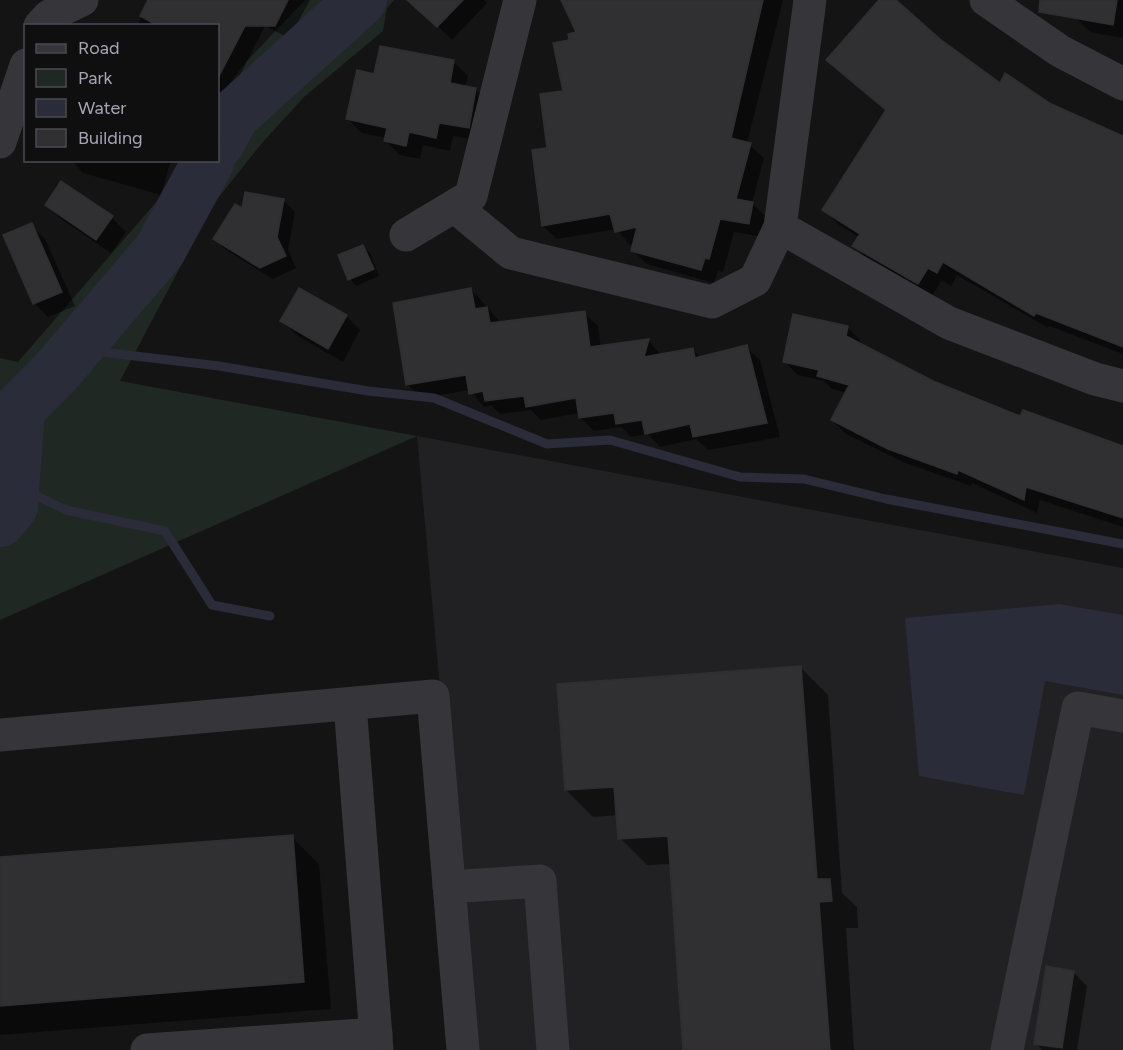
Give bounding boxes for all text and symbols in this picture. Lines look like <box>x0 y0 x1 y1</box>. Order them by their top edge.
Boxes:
legend <box>24 24 219 162</box>
text: Road <box>78 37 119 59</box>
text: Park <box>78 67 113 89</box>
text: Water <box>78 97 126 119</box>
text: Building <box>78 127 143 149</box>

